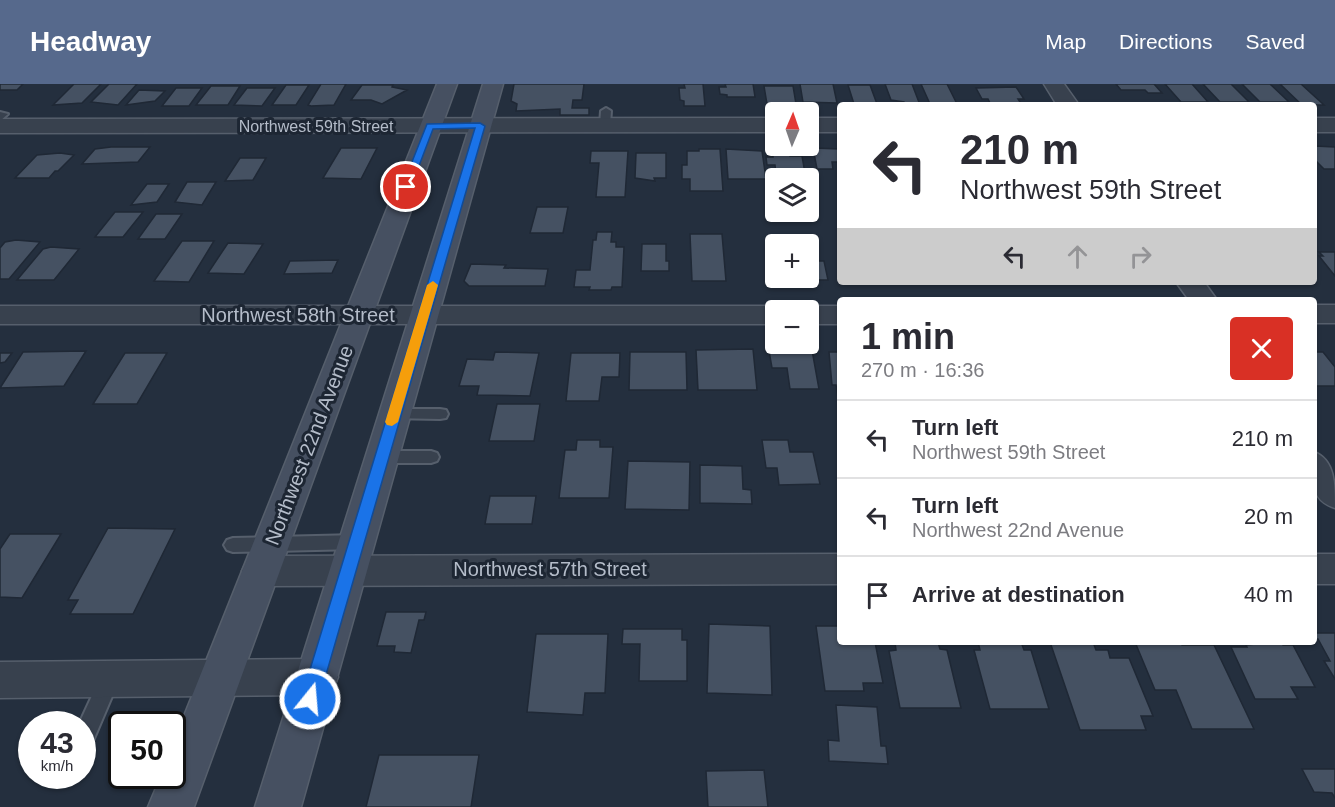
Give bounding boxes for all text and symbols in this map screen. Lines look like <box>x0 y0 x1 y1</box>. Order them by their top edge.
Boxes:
text: Headway <box>30 26 151 57</box>
text: Map <box>1045 30 1086 53</box>
text: Directions <box>1119 30 1212 53</box>
text: Saved <box>1245 30 1305 53</box>
north arrow <box>765 102 819 156</box>
map controls <box>765 102 819 354</box>
street label: Northwest 59th Street <box>239 118 394 135</box>
icon: left <box>861 126 939 204</box>
text: 210 m <box>960 126 1079 173</box>
pin <box>380 161 431 212</box>
button: layers <box>765 168 819 222</box>
icon: arrive <box>389 170 422 203</box>
text: Northwest 59th Street <box>960 175 1221 205</box>
button: + <box>765 234 819 288</box>
icon: left <box>998 240 1031 273</box>
icon: ahead <box>1061 240 1094 273</box>
icon: right <box>1124 240 1157 273</box>
button: − <box>765 300 819 354</box>
street label: Northwest 58th Street <box>201 304 395 326</box>
text: 1 min <box>861 316 955 357</box>
button: close <box>1230 317 1293 380</box>
street label: Northwest 22nd Avenue <box>261 342 357 548</box>
text: 270 m · 16:36 <box>861 359 984 381</box>
text: Turn left <box>912 415 998 440</box>
icon: left <box>861 423 894 456</box>
text: 210 m <box>1232 426 1293 451</box>
text: Northwest 59th Street <box>912 441 1105 463</box>
text: Turn left <box>912 493 998 518</box>
icon: left <box>861 501 894 534</box>
text: 20 m <box>1244 504 1293 529</box>
text: Northwest 22nd Avenue <box>912 519 1124 541</box>
street label: Northwest 57th Street <box>453 558 647 580</box>
icon: arrive <box>861 579 894 612</box>
text: Arrive at destination <box>912 582 1125 607</box>
text: 40 m <box>1244 582 1293 607</box>
position arrow <box>278 667 342 731</box>
speed limit sign: 50 <box>108 711 186 789</box>
text: 43 <box>40 726 74 759</box>
text: km/h <box>41 757 73 774</box>

